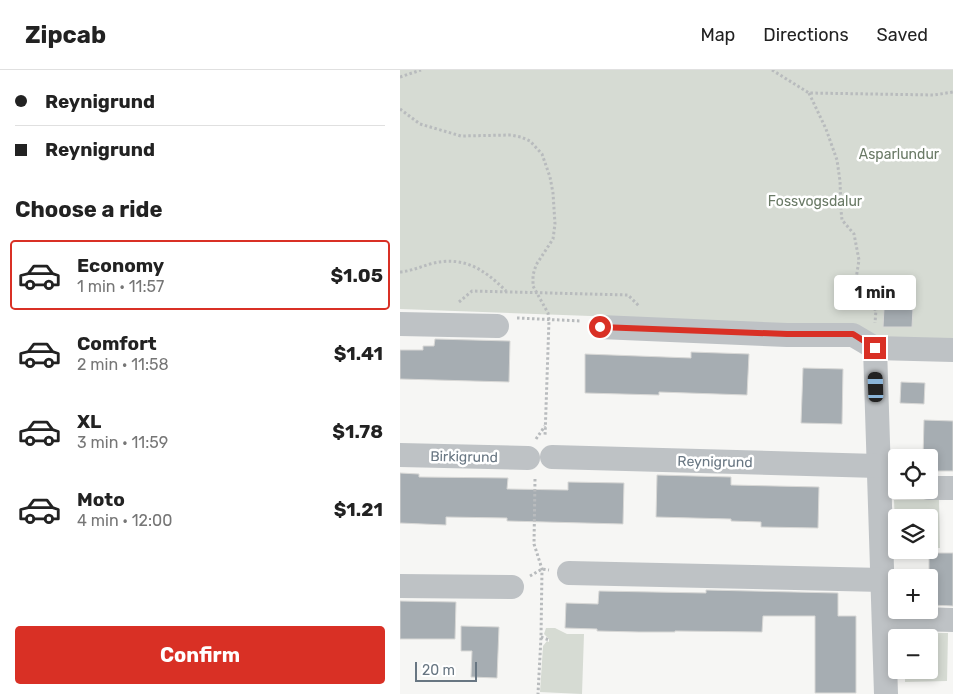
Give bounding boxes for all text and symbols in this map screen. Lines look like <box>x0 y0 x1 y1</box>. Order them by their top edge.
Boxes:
text: Zipcab <box>25 21 106 49</box>
text: Map <box>700 24 735 46</box>
text: Directions <box>763 24 849 46</box>
text: Saved <box>877 24 928 46</box>
text: Reynigrund <box>45 90 155 113</box>
text: Reynigrund <box>45 138 155 161</box>
park label: Asparlundur <box>859 146 940 163</box>
park label: Fossvogsdalur <box>768 193 863 210</box>
text: Choose a ride <box>15 196 162 223</box>
icon: car <box>17 253 62 298</box>
text: Economy <box>77 254 164 277</box>
text: $1.05 <box>330 264 383 287</box>
callout: 1 min <box>834 276 916 310</box>
text: 1 min · 11:57 <box>77 277 164 296</box>
text: 1 min <box>855 283 895 302</box>
route start <box>589 316 611 338</box>
icon: car <box>17 331 62 376</box>
text: Comfort <box>77 332 157 355</box>
route end <box>864 337 886 359</box>
text: $1.41 <box>334 342 383 365</box>
text: 2 min · 11:58 <box>77 355 169 374</box>
car <box>867 372 884 402</box>
icon: car <box>17 409 62 454</box>
text: XL <box>77 410 101 433</box>
text: $1.78 <box>332 420 383 443</box>
text: 3 min · 11:59 <box>77 433 168 452</box>
street label: Birkigrund <box>430 448 498 466</box>
map controls <box>888 449 938 679</box>
button: locate <box>888 449 938 499</box>
street label: Reynigrund <box>677 453 753 471</box>
icon: car <box>17 487 62 532</box>
text: Moto <box>77 488 125 511</box>
text: $1.21 <box>334 498 383 521</box>
button: layers <box>888 509 938 559</box>
text: 4 min · 12:00 <box>77 511 172 530</box>
button: + <box>888 569 938 619</box>
button: Confirm <box>15 626 385 684</box>
button: − <box>888 629 938 679</box>
scale bar <box>415 659 478 682</box>
text: 20 m <box>422 662 455 679</box>

